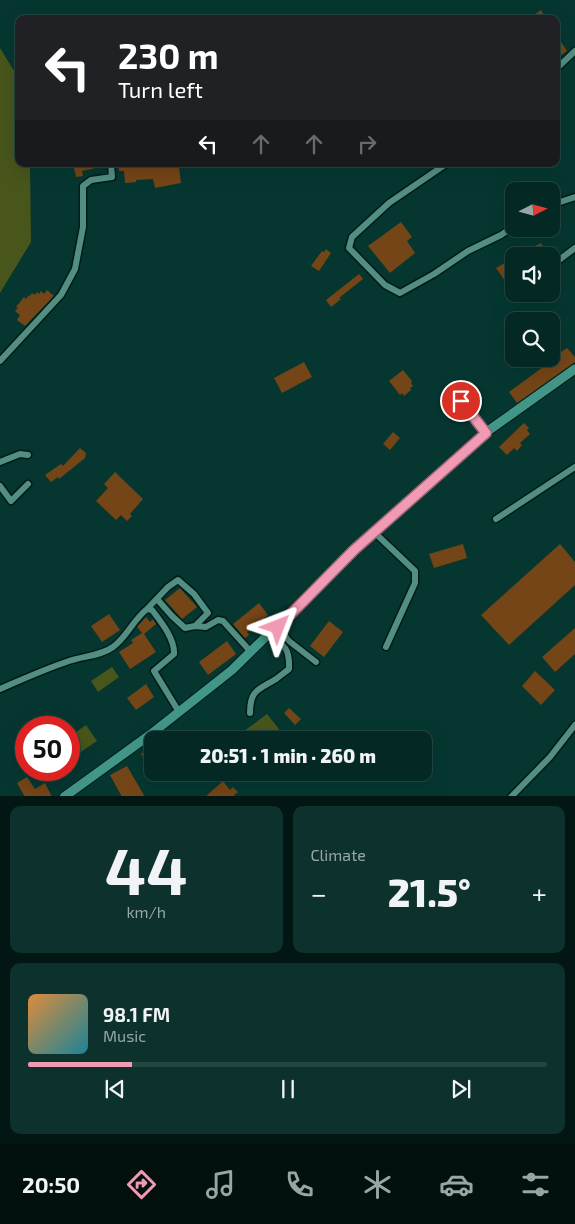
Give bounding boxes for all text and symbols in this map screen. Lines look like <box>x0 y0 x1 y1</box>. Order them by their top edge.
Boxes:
text: 230 m <box>118 34 219 76</box>
icon: left <box>35 35 100 100</box>
text: Turn left <box>118 76 203 102</box>
icon: left <box>194 130 222 158</box>
icon: ahead <box>247 130 275 158</box>
icon: ahead <box>300 130 328 158</box>
icon: right <box>353 130 381 158</box>
north arrow <box>505 182 560 238</box>
map controls <box>505 182 560 367</box>
button: sound <box>505 247 560 302</box>
button: search <box>505 312 560 367</box>
pin <box>440 380 482 422</box>
icon: arrive <box>447 387 475 415</box>
position arrow <box>251 600 303 652</box>
speed limit sign: 50 <box>15 716 80 781</box>
text: 20:51 · 1 min · 260 m <box>200 744 376 767</box>
text: 44 <box>105 830 188 908</box>
text: Climate <box>311 845 366 864</box>
text: 21.5° <box>388 869 471 915</box>
text: − <box>311 876 327 910</box>
text: + <box>532 876 547 910</box>
text: km/h <box>126 902 166 921</box>
text: 98.1 FM <box>103 1003 170 1026</box>
text: Music <box>103 1026 146 1045</box>
icon: previous <box>101 1075 129 1103</box>
icon: pause <box>274 1075 302 1103</box>
icon: next <box>447 1075 475 1103</box>
icon: directions <box>124 1167 159 1202</box>
icon: music <box>203 1167 238 1202</box>
icon: phone <box>282 1167 317 1202</box>
icon: climate <box>360 1167 395 1202</box>
icon: car <box>439 1167 474 1202</box>
icon: filters <box>518 1167 553 1202</box>
text: 20:50 <box>22 1171 80 1197</box>

